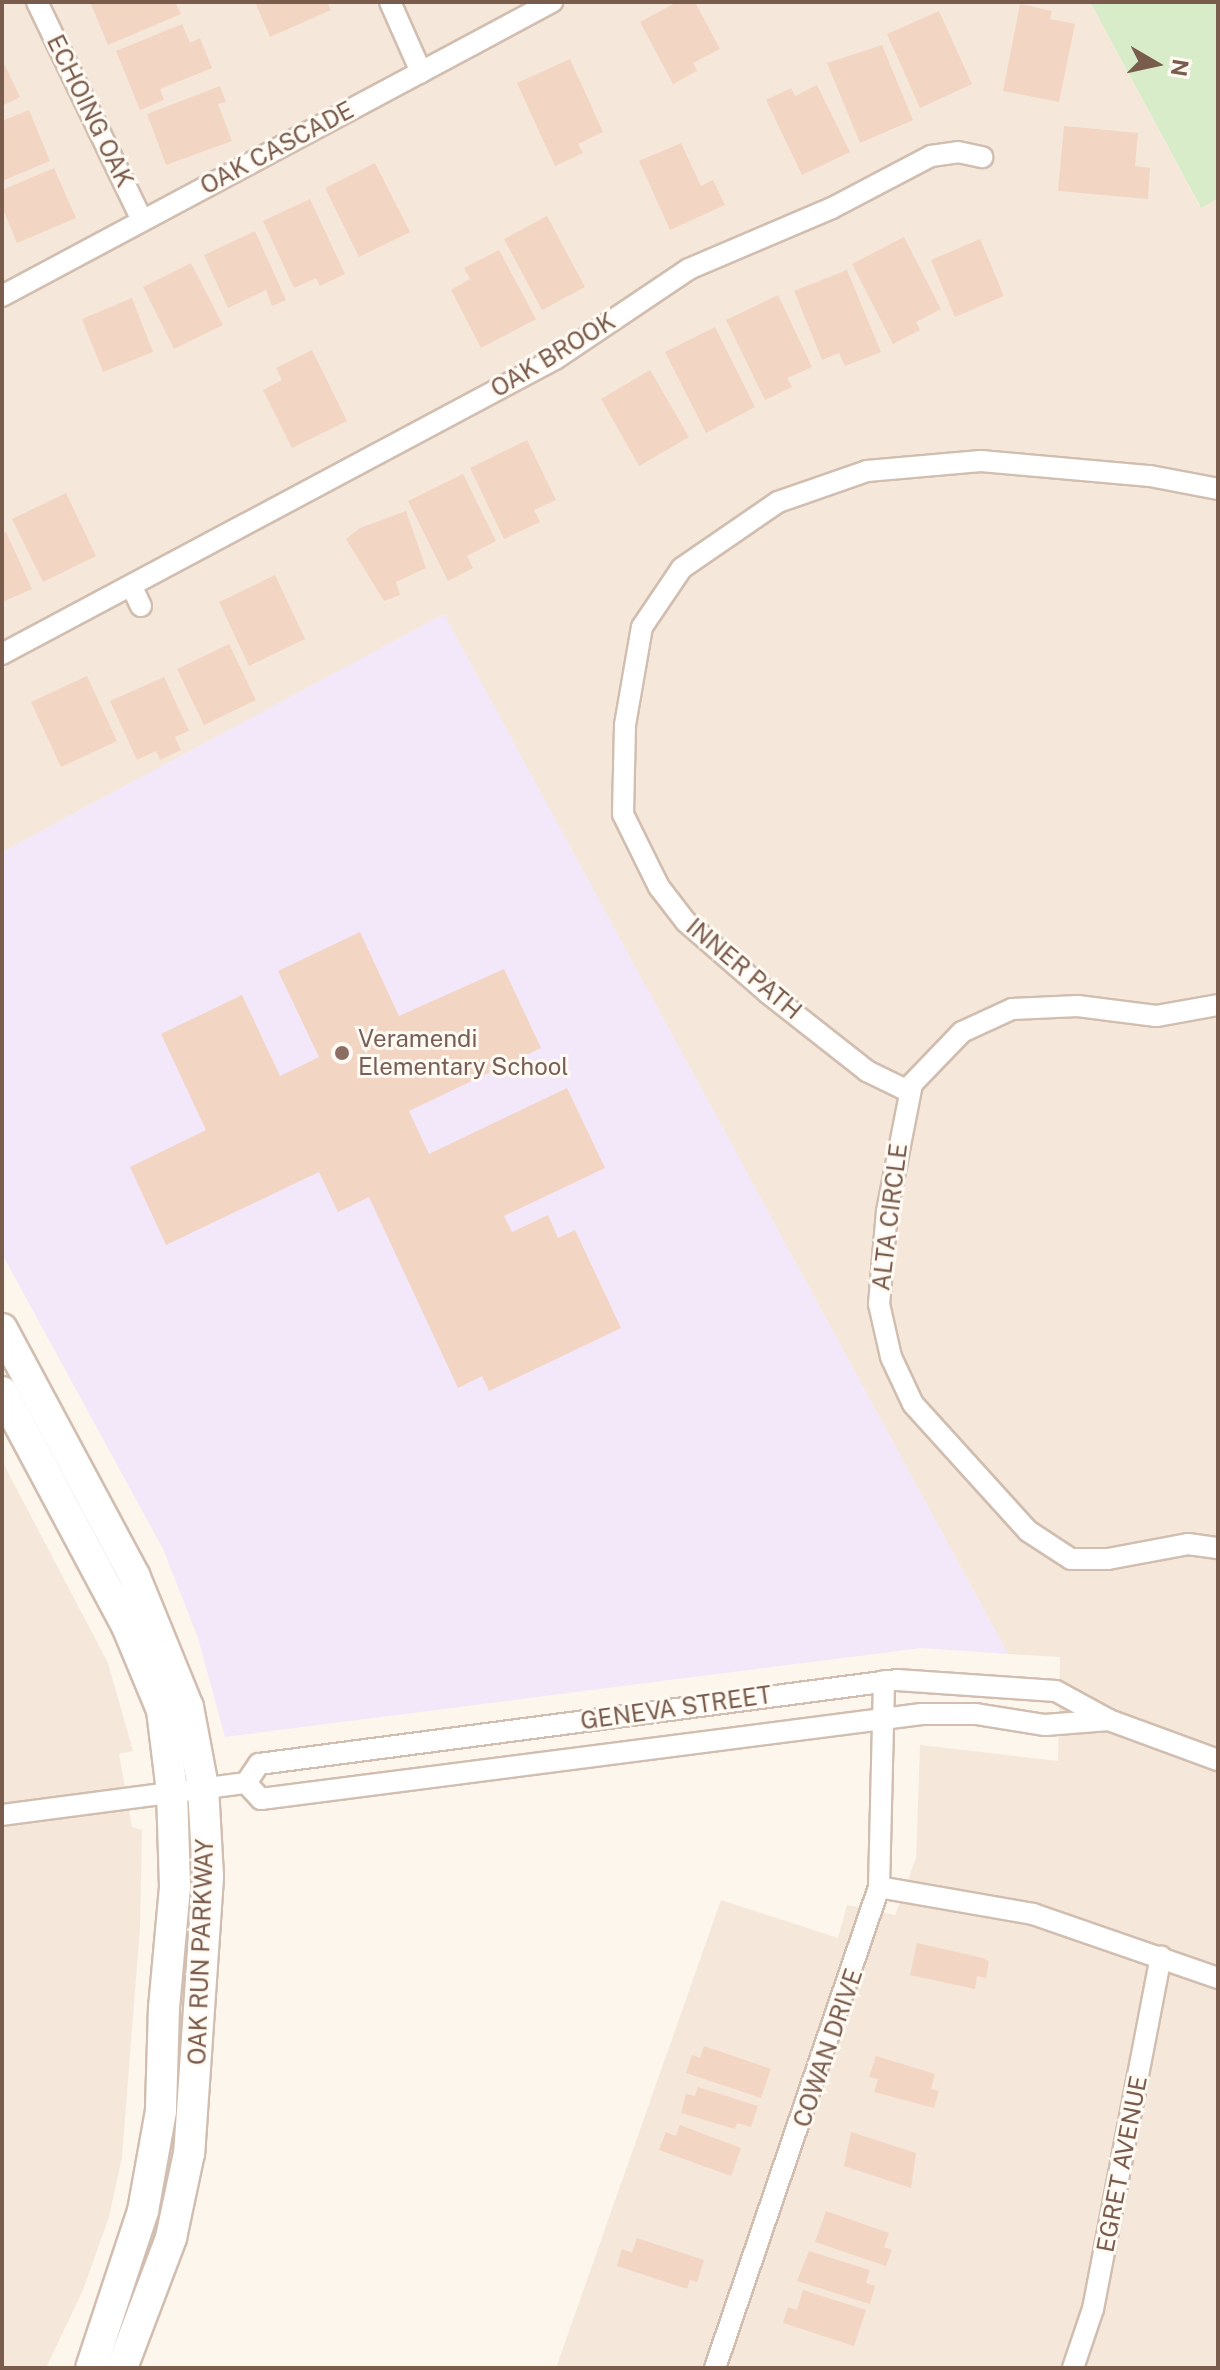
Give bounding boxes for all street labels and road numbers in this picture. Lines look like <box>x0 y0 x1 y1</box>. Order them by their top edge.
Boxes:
street label: ECHOING OAK <box>41 30 139 192</box>
street label: OAK CASCADE <box>195 96 359 200</box>
street label: OAK BROOK <box>486 307 620 403</box>
street label: INNER PATH <box>681 912 807 1026</box>
street label: ALTA CIRCLE <box>867 1142 913 1292</box>
street label: GENEVA STREET <box>579 1680 773 1736</box>
street label: OAK RUN PARKWAY <box>183 1838 219 2066</box>
street label: COWAN DRIVE <box>787 1965 869 2131</box>
street label: EGRET AVENUE <box>1091 2073 1153 2255</box>

